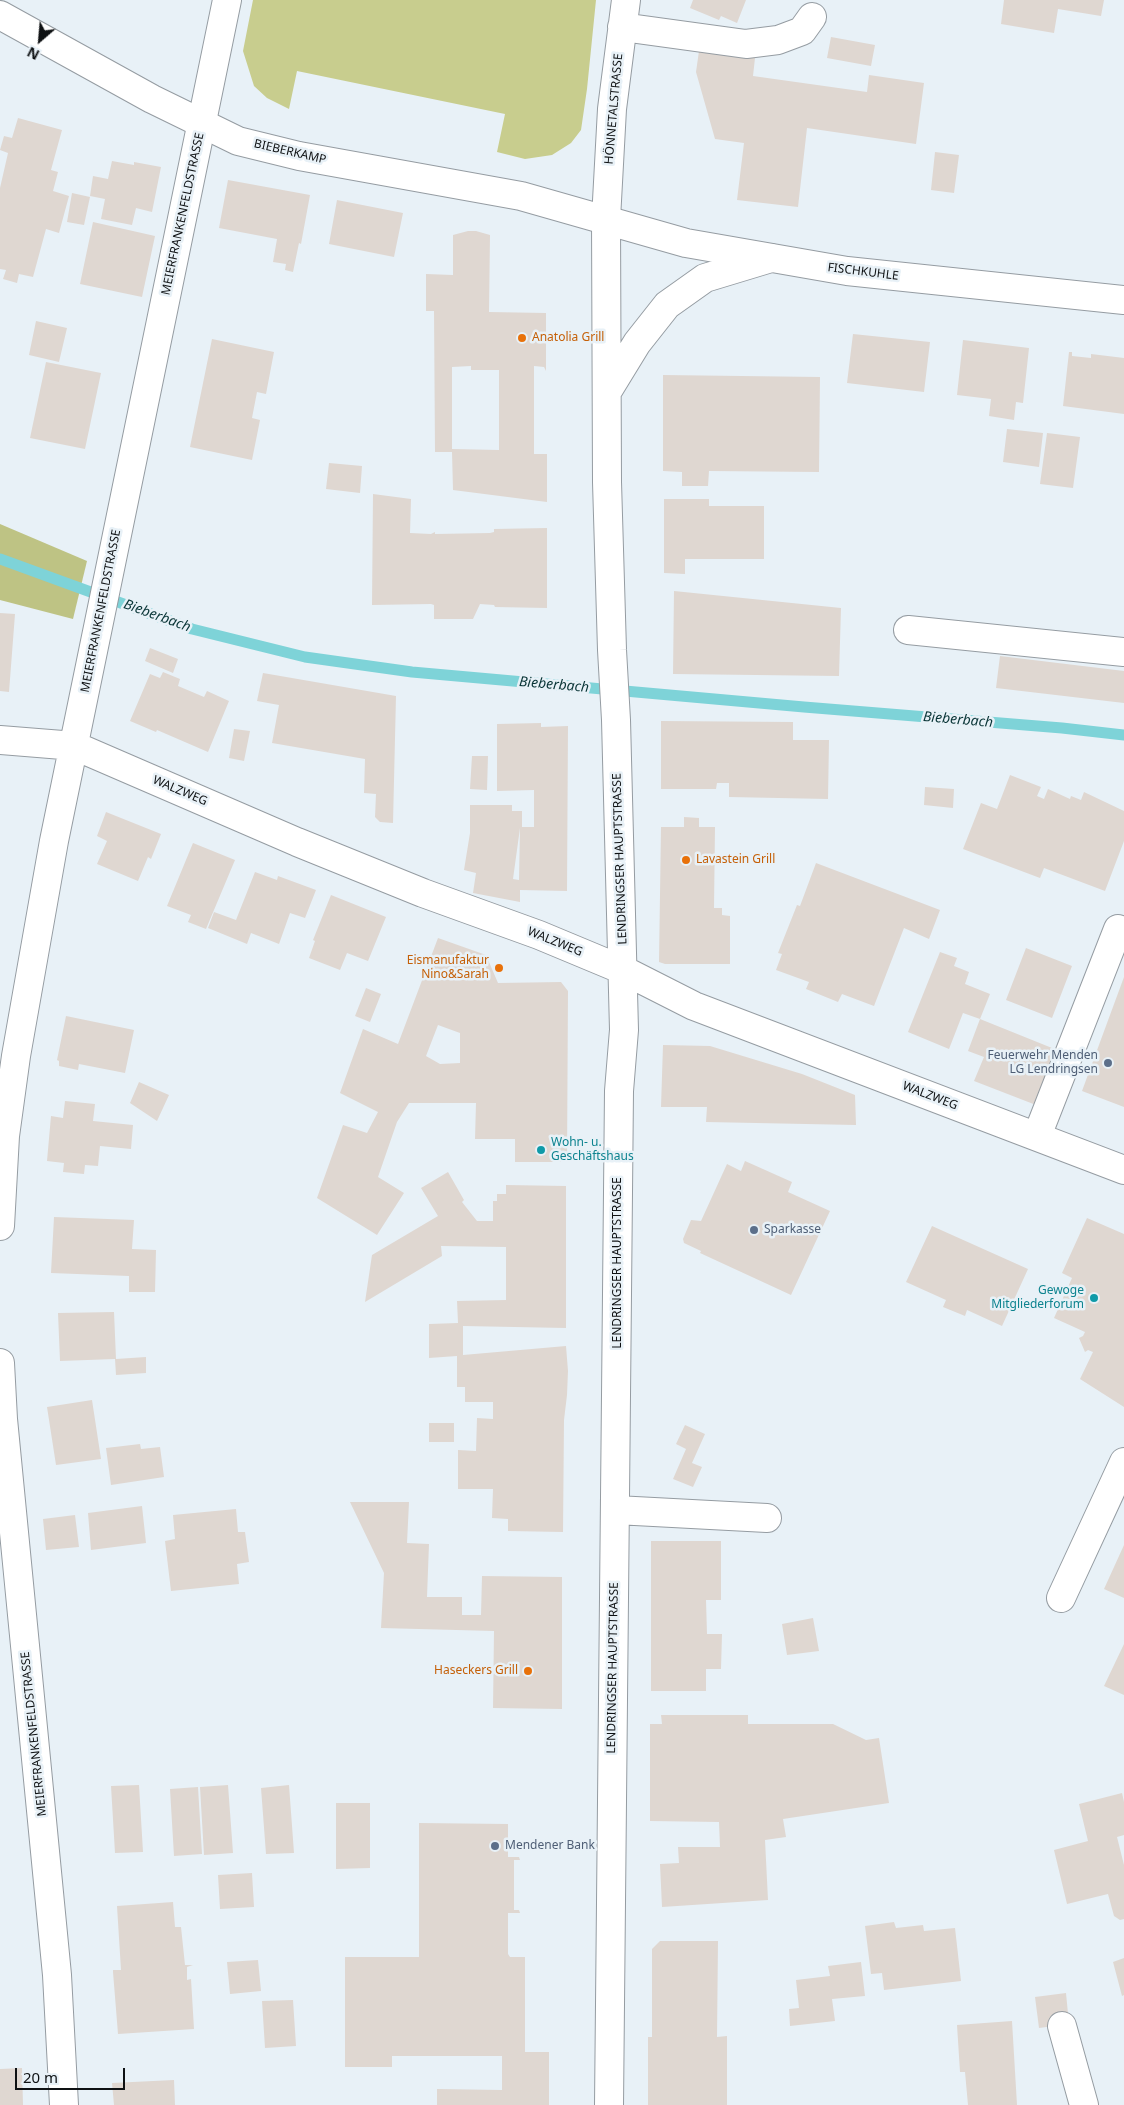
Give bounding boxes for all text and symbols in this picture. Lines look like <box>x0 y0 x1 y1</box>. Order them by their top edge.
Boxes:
north arrow <box>15 15 65 65</box>
text: N <box>24 43 42 65</box>
street label: HÖNNETALSTRASSE <box>602 53 626 165</box>
street label: MEIERFRANKENFELDSTRASSE <box>159 131 207 297</box>
street label: BIEBERKAMP <box>252 137 328 167</box>
street label: FISCHKUHLE <box>827 261 899 283</box>
place label: Anatolia Grill <box>532 331 604 345</box>
marker: Anatolia Grill <box>516 332 528 344</box>
street label: MEIERFRANKENFELDSTRASSE <box>78 528 124 694</box>
water label: Bieberbach <box>121 596 193 636</box>
water label: Bieberbach <box>518 674 590 696</box>
water label: Bieberbach <box>922 709 994 731</box>
street label: WALZWEG <box>150 773 210 809</box>
street label: LENDRINGSER HAUPTSTRASSE <box>610 773 630 945</box>
place label: Lavastein Grill <box>696 853 775 867</box>
marker: Lavastein Grill <box>680 854 692 866</box>
street label: WALZWEG <box>525 924 585 960</box>
place label: Eismanufaktur Nino&Sarah <box>407 954 489 982</box>
marker: Eismanufaktur Nino&Sarah <box>493 962 505 974</box>
place label: Feuerwehr Menden LG Lendringsen <box>988 1049 1098 1077</box>
marker: Feuerwehr Menden LG Lendringsen <box>1102 1057 1114 1069</box>
street label: WALZWEG <box>900 1079 960 1113</box>
place label: Wohn- u. Geschäftshaus <box>551 1136 634 1164</box>
marker: Wohn- u. Geschäftshaus <box>535 1144 547 1156</box>
street label: LENDRINGSER HAUPTSTRASSE <box>611 1177 625 1349</box>
place label: Sparkasse <box>764 1223 821 1237</box>
marker: Sparkasse <box>748 1224 760 1236</box>
place label: Gewoge Mitgliederforum <box>991 1284 1084 1312</box>
marker: Gewoge Mitgliederforum <box>1088 1292 1100 1304</box>
street label: LENDRINGSER HAUPTSTRASSE <box>604 1582 622 1754</box>
street label: MEIERFRANKENFELDSTRASSE <box>18 1651 50 1817</box>
place label: Haseckers Grill <box>434 1664 518 1678</box>
marker: Haseckers Grill <box>522 1665 534 1677</box>
place label: Mendener Bank <box>505 1839 595 1853</box>
marker: Mendener Bank <box>489 1840 501 1852</box>
scale bar <box>18 2058 128 2090</box>
text: 20 m <box>23 2067 58 2087</box>

